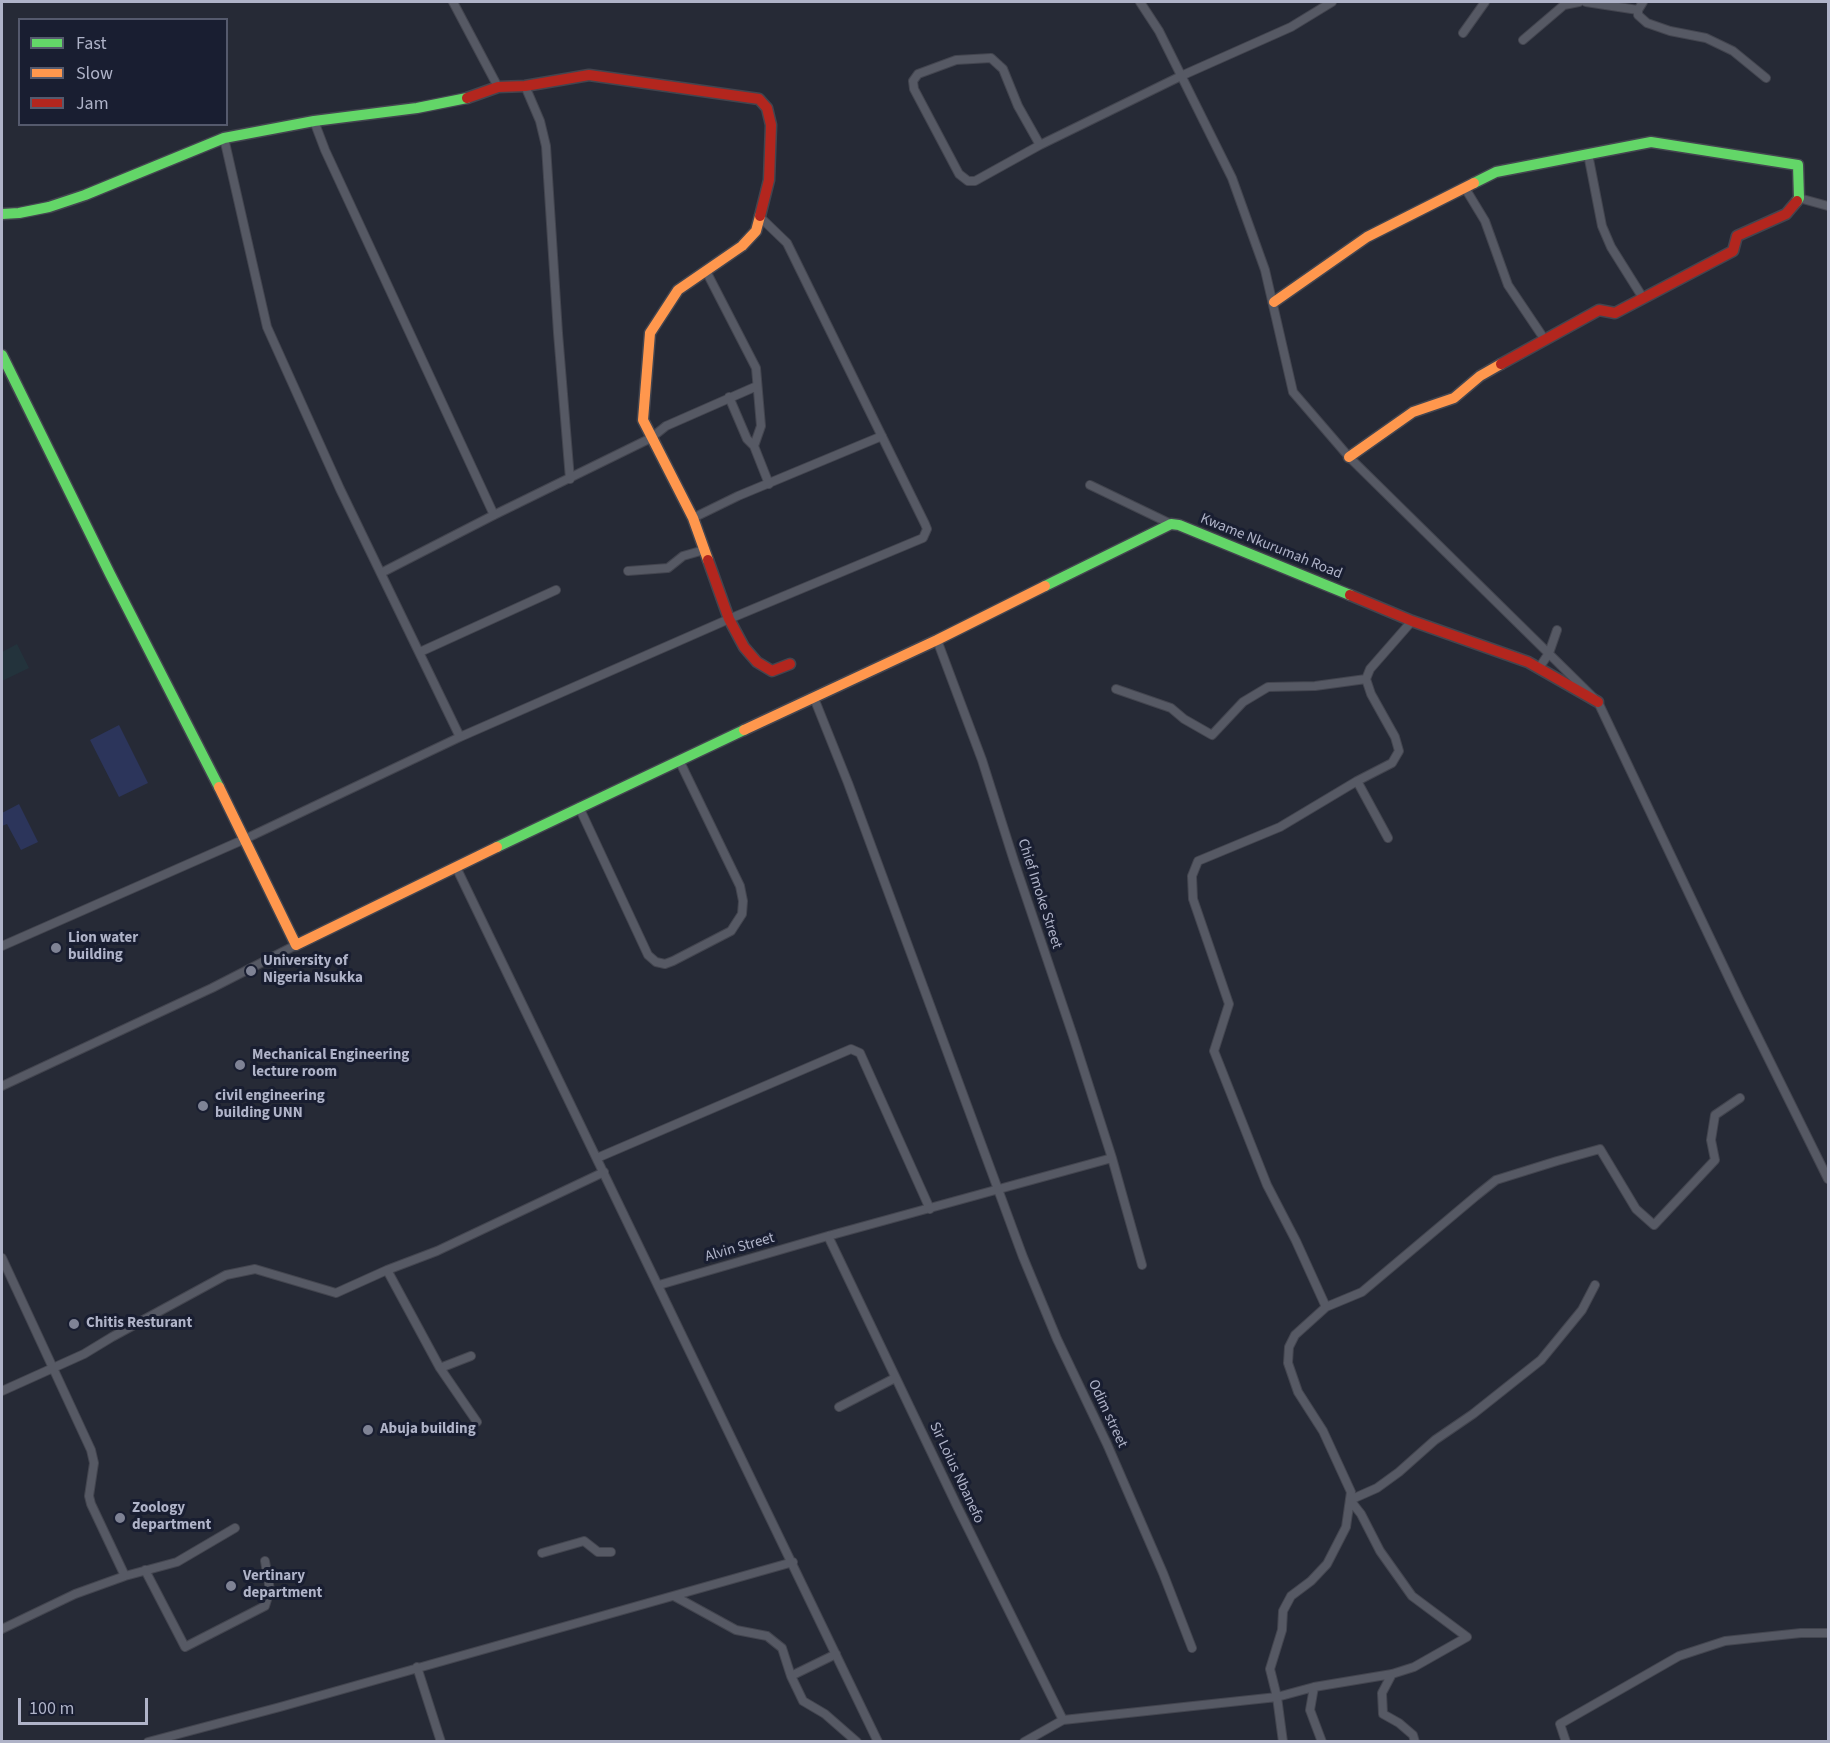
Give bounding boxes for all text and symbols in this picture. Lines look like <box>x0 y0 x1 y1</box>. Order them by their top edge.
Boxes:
legend <box>18 18 228 126</box>
text: Fast <box>76 31 107 56</box>
text: Slow <box>76 61 113 86</box>
text: Jam <box>76 91 109 116</box>
street label: Kwame Nkurumah Road <box>1197 510 1345 584</box>
street label: Chief Imoke Street <box>1013 837 1065 951</box>
place label: Lion water building <box>68 930 138 965</box>
marker: Lion water building <box>49 941 63 955</box>
place label: University of Nigeria Nsukka <box>263 953 363 988</box>
marker: University of Nigeria Nsukka <box>244 964 258 978</box>
place label: Mechanical Engineering lecture room <box>252 1047 409 1082</box>
marker: Mechanical Engineering lecture room <box>233 1058 247 1072</box>
place label: civil engineering building UNN <box>215 1088 325 1123</box>
marker: civil engineering building UNN <box>196 1099 210 1113</box>
street label: Alvin Street <box>703 1230 777 1266</box>
place label: Chitis Resturant <box>86 1315 192 1333</box>
marker: Chitis Resturant <box>67 1317 81 1331</box>
street label: Odim street <box>1083 1377 1131 1451</box>
street label: Sir Loius Nbanefo <box>925 1420 987 1526</box>
place label: Abuja building <box>380 1421 476 1439</box>
marker: Abuja building <box>361 1423 375 1437</box>
place label: Zoology department <box>132 1500 211 1535</box>
marker: Zoology department <box>113 1511 127 1525</box>
place label: Vertinary department <box>243 1568 322 1603</box>
marker: Vertinary department <box>224 1579 238 1593</box>
scale bar <box>21 1686 152 1724</box>
text: 100 m <box>29 1696 74 1721</box>

